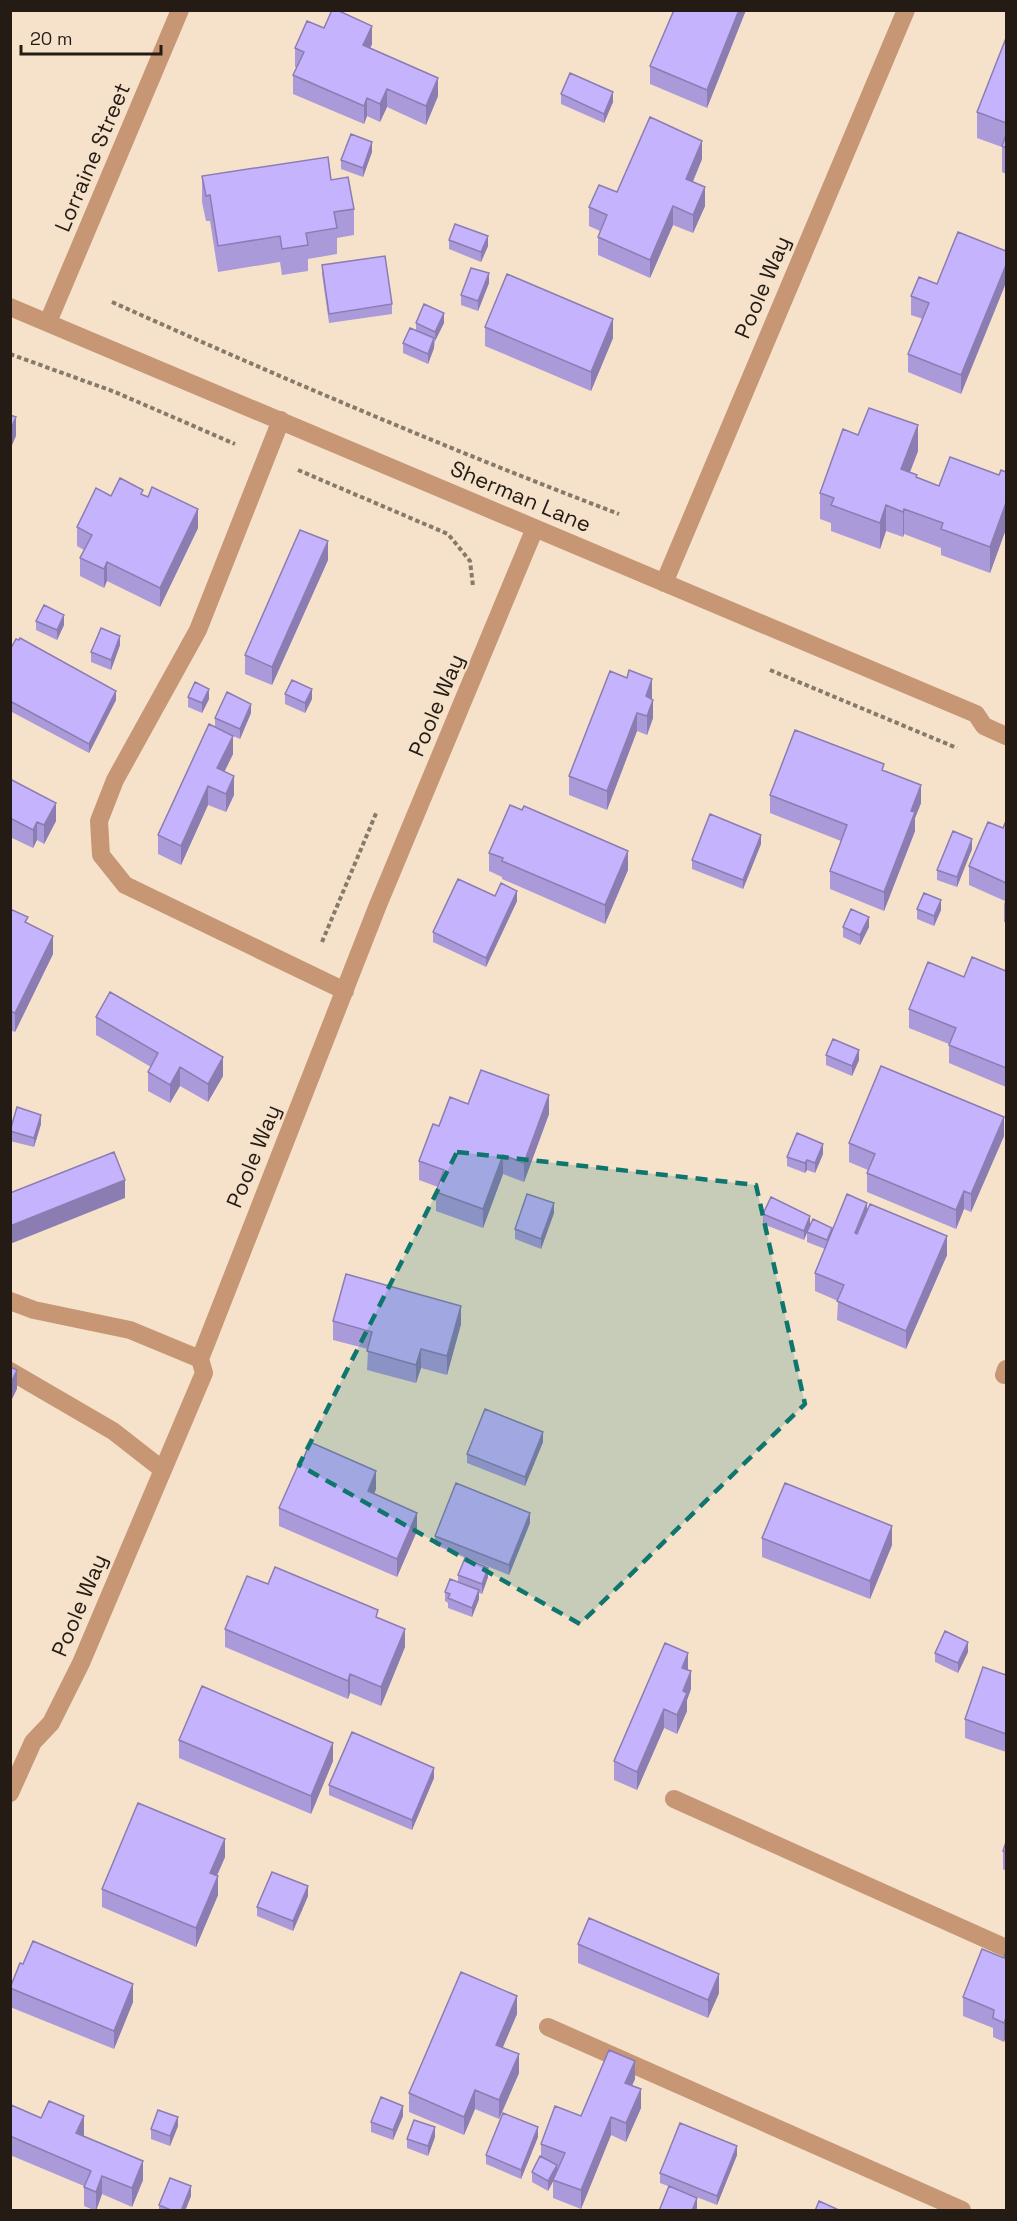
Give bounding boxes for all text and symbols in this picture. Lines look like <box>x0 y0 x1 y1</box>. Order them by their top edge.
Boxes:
scale bar <box>21 18 160 56</box>
text: 20 m <box>30 27 73 50</box>
street label: Lorraine Street <box>48 78 136 236</box>
street label: Poole Way <box>728 231 796 343</box>
street label: Sherman Lane <box>446 454 596 538</box>
street label: Poole Way <box>402 649 470 761</box>
street label: Poole Way <box>220 1100 286 1212</box>
street label: Poole Way <box>45 1549 113 1661</box>

